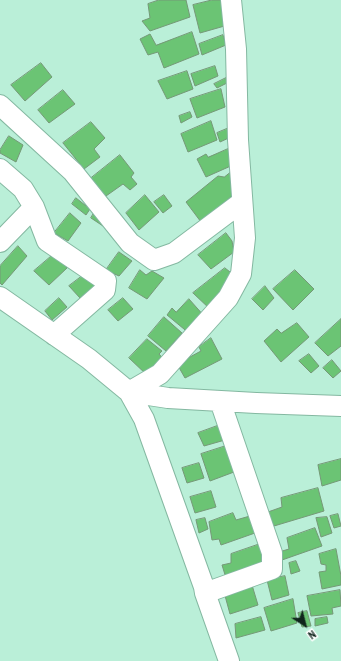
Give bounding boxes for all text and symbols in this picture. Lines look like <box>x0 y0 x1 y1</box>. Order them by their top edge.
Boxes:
north arrow <box>285 605 325 645</box>
text: N <box>305 627 319 642</box>

